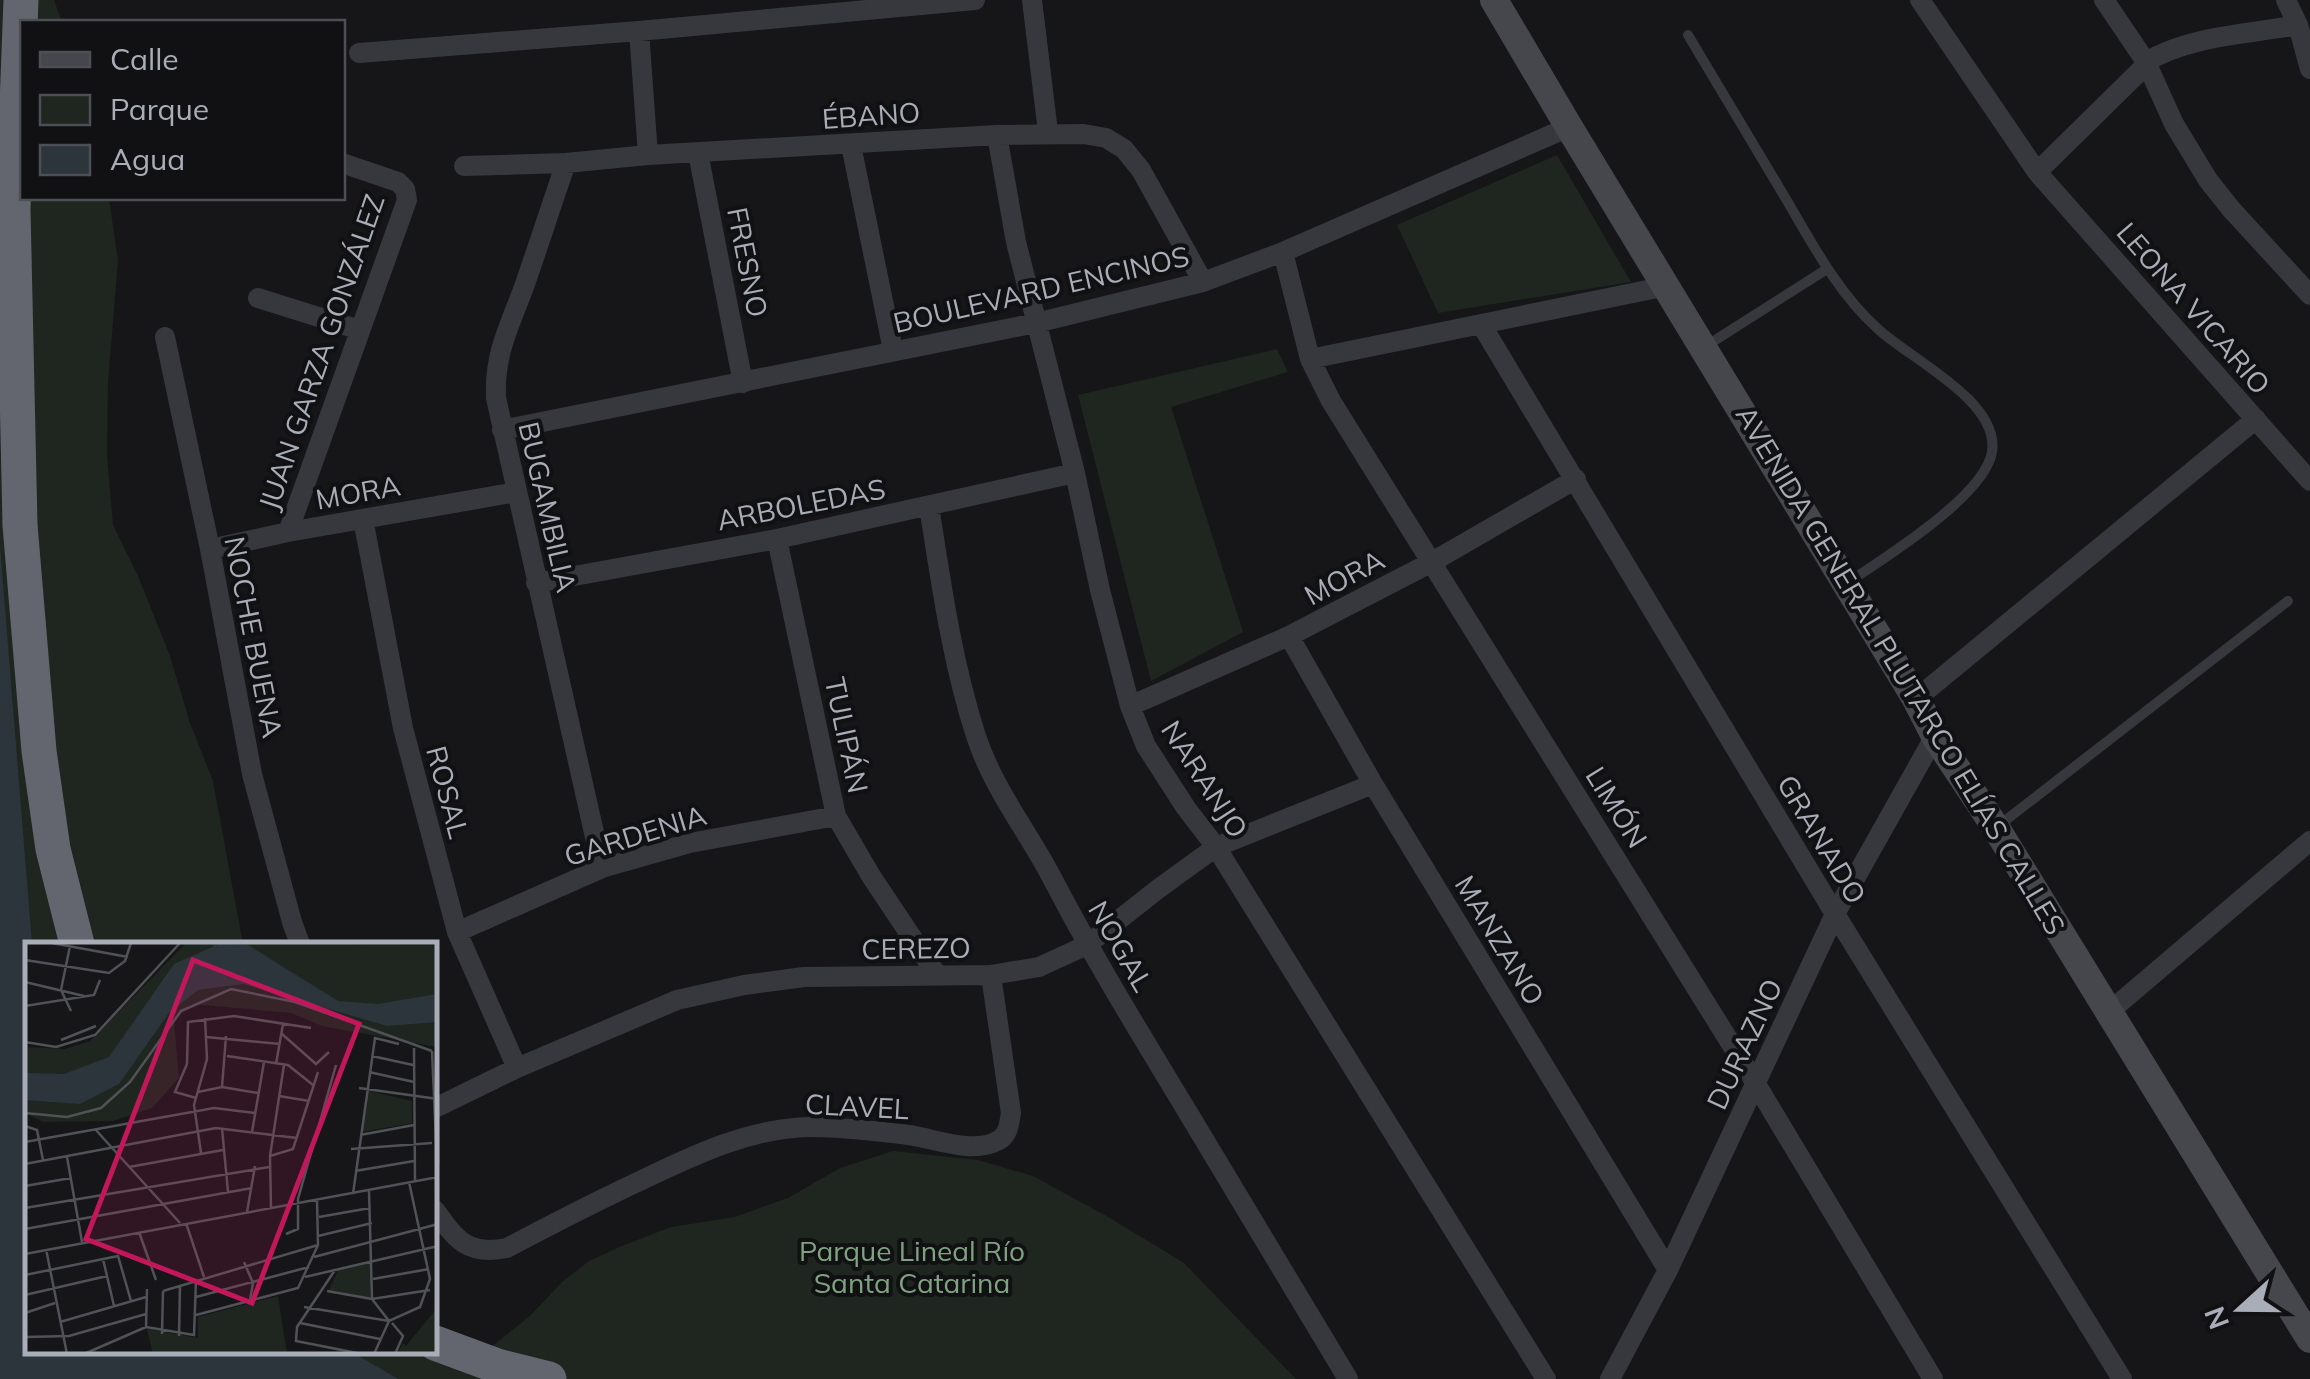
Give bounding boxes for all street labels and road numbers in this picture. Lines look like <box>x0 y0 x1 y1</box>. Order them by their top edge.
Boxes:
street label: ÉBANO <box>821 94 921 136</box>
street label: JUAN GARZA GONZÁLEZ <box>251 190 391 514</box>
street label: FRESNO <box>720 204 776 320</box>
street label: LEONA VICARIO <box>2110 215 2278 401</box>
street label: BOULEVARD ENCINOS <box>890 238 1192 340</box>
street label: AVENIDA GENERAL PLUTARCO ELÍAS CALLES <box>1729 399 2073 941</box>
street label: BUGAMBILIA <box>511 418 585 596</box>
street label: MORA <box>313 467 403 517</box>
street label: ARBOLEDAS <box>714 471 888 537</box>
street label: NOCHE BUENA <box>217 533 291 741</box>
street label: MORA <box>1298 541 1390 612</box>
street label: TULIPÁN <box>818 674 876 796</box>
street label: NARANJO <box>1154 714 1256 844</box>
street label: ROSAL <box>419 742 477 842</box>
street label: LIMÓN <box>1579 760 1655 854</box>
street label: GRANADO <box>1770 768 1874 910</box>
street label: GARDENIA <box>560 797 711 873</box>
street label: MANZANO <box>1448 869 1552 1011</box>
street label: NOGAL <box>1081 894 1161 998</box>
street label: CEREZO <box>861 930 971 966</box>
street label: DURAZNO <box>1699 973 1789 1115</box>
street label: CLAVEL <box>804 1086 910 1126</box>

